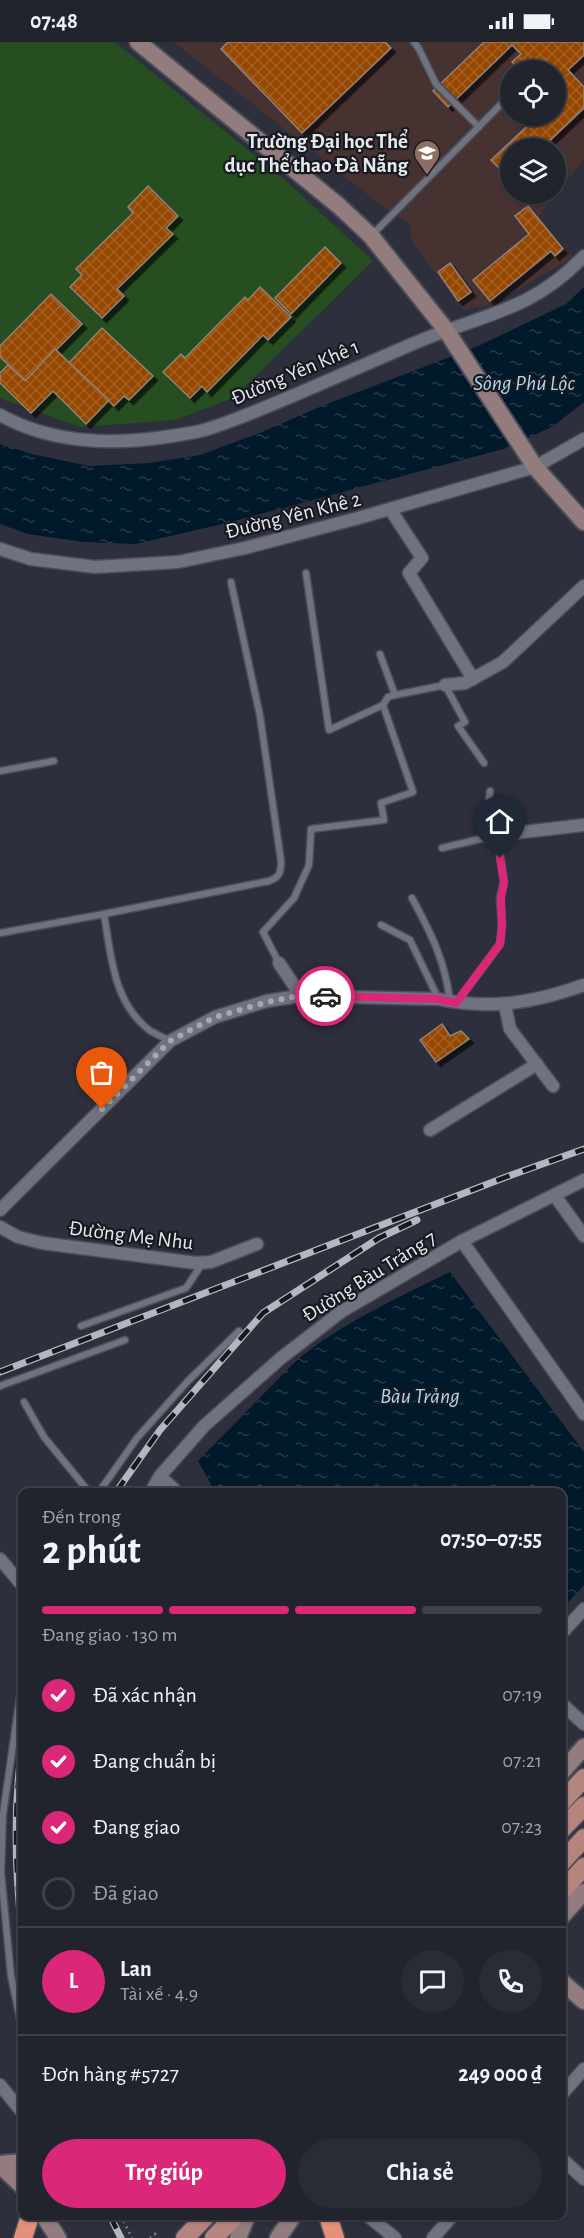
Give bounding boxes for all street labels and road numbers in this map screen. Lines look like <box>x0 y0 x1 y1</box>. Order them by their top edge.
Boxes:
street label: Đường Yên Khê 1 <box>228 336 362 409</box>
street label: Đường Yên Khê 2 <box>223 488 363 542</box>
street label: Đường Mẹ Nhu <box>67 1217 195 1254</box>
street label: Đường Bàu Trảng 7 <box>299 1227 440 1326</box>

